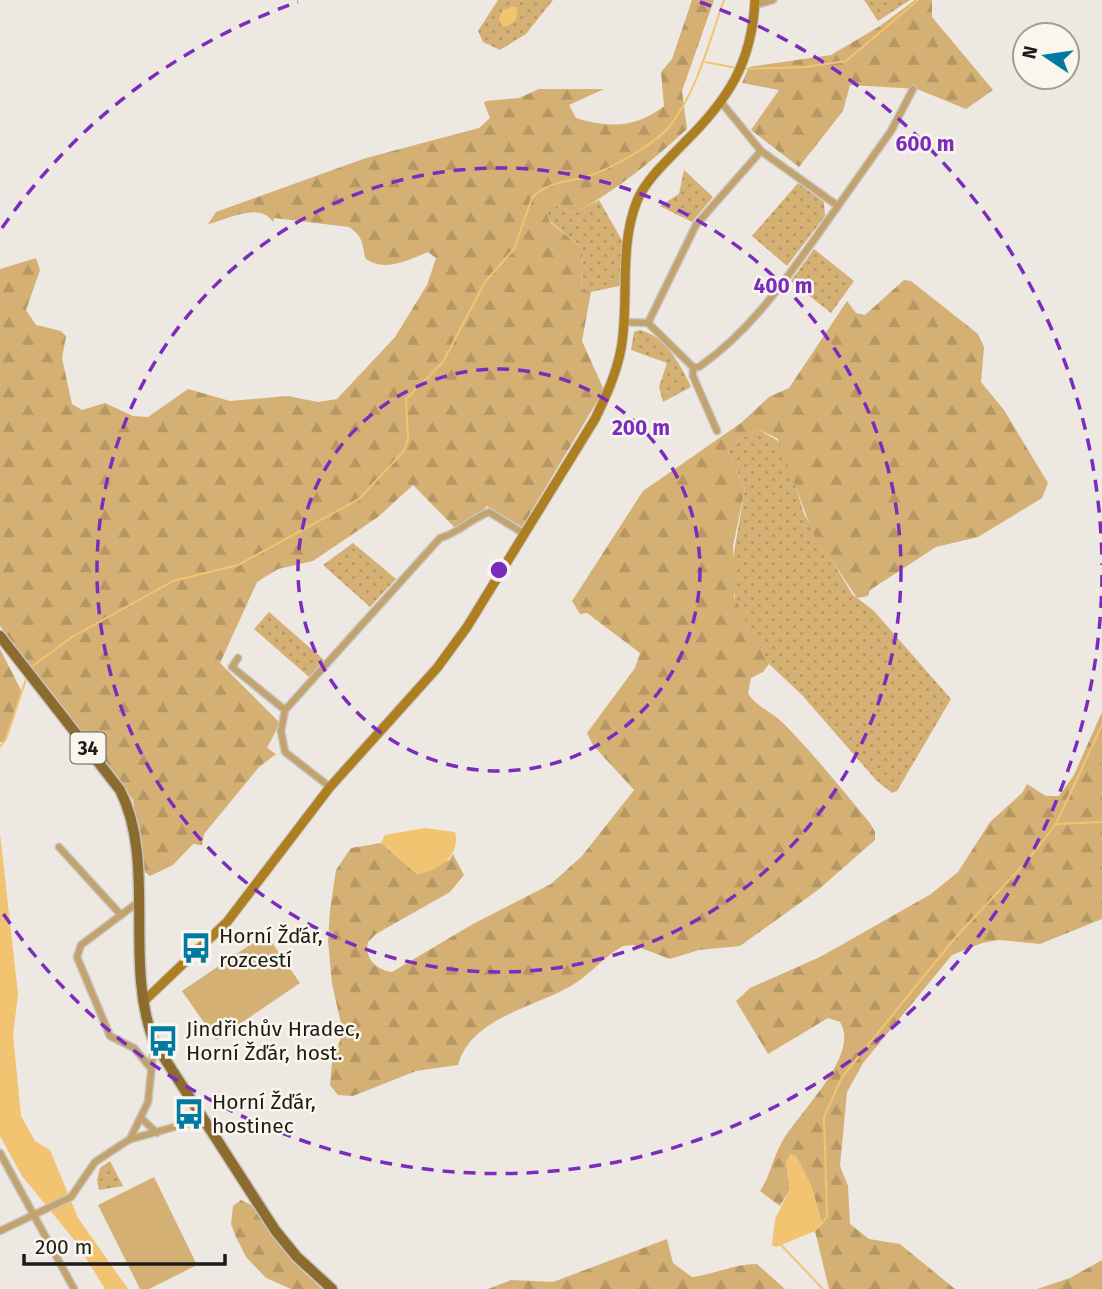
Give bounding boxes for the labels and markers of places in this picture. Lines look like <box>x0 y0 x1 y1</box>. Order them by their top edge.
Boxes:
centre of rings <box>487 558 511 582</box>
place label: Horní Žďár, rozcestí <box>219 923 323 973</box>
bus stop icon: Horní Žďár, rozcestí <box>179 931 213 965</box>
place label: Jindřichův Hradec, Horní Žďár, host. <box>186 1016 360 1066</box>
bus stop icon: Jindřichův Hradec, Horní Žďár, host. <box>146 1024 180 1058</box>
place label: Horní Žďár, hostinec <box>212 1089 316 1139</box>
bus stop icon: Horní Žďár, hostinec <box>172 1097 206 1131</box>

